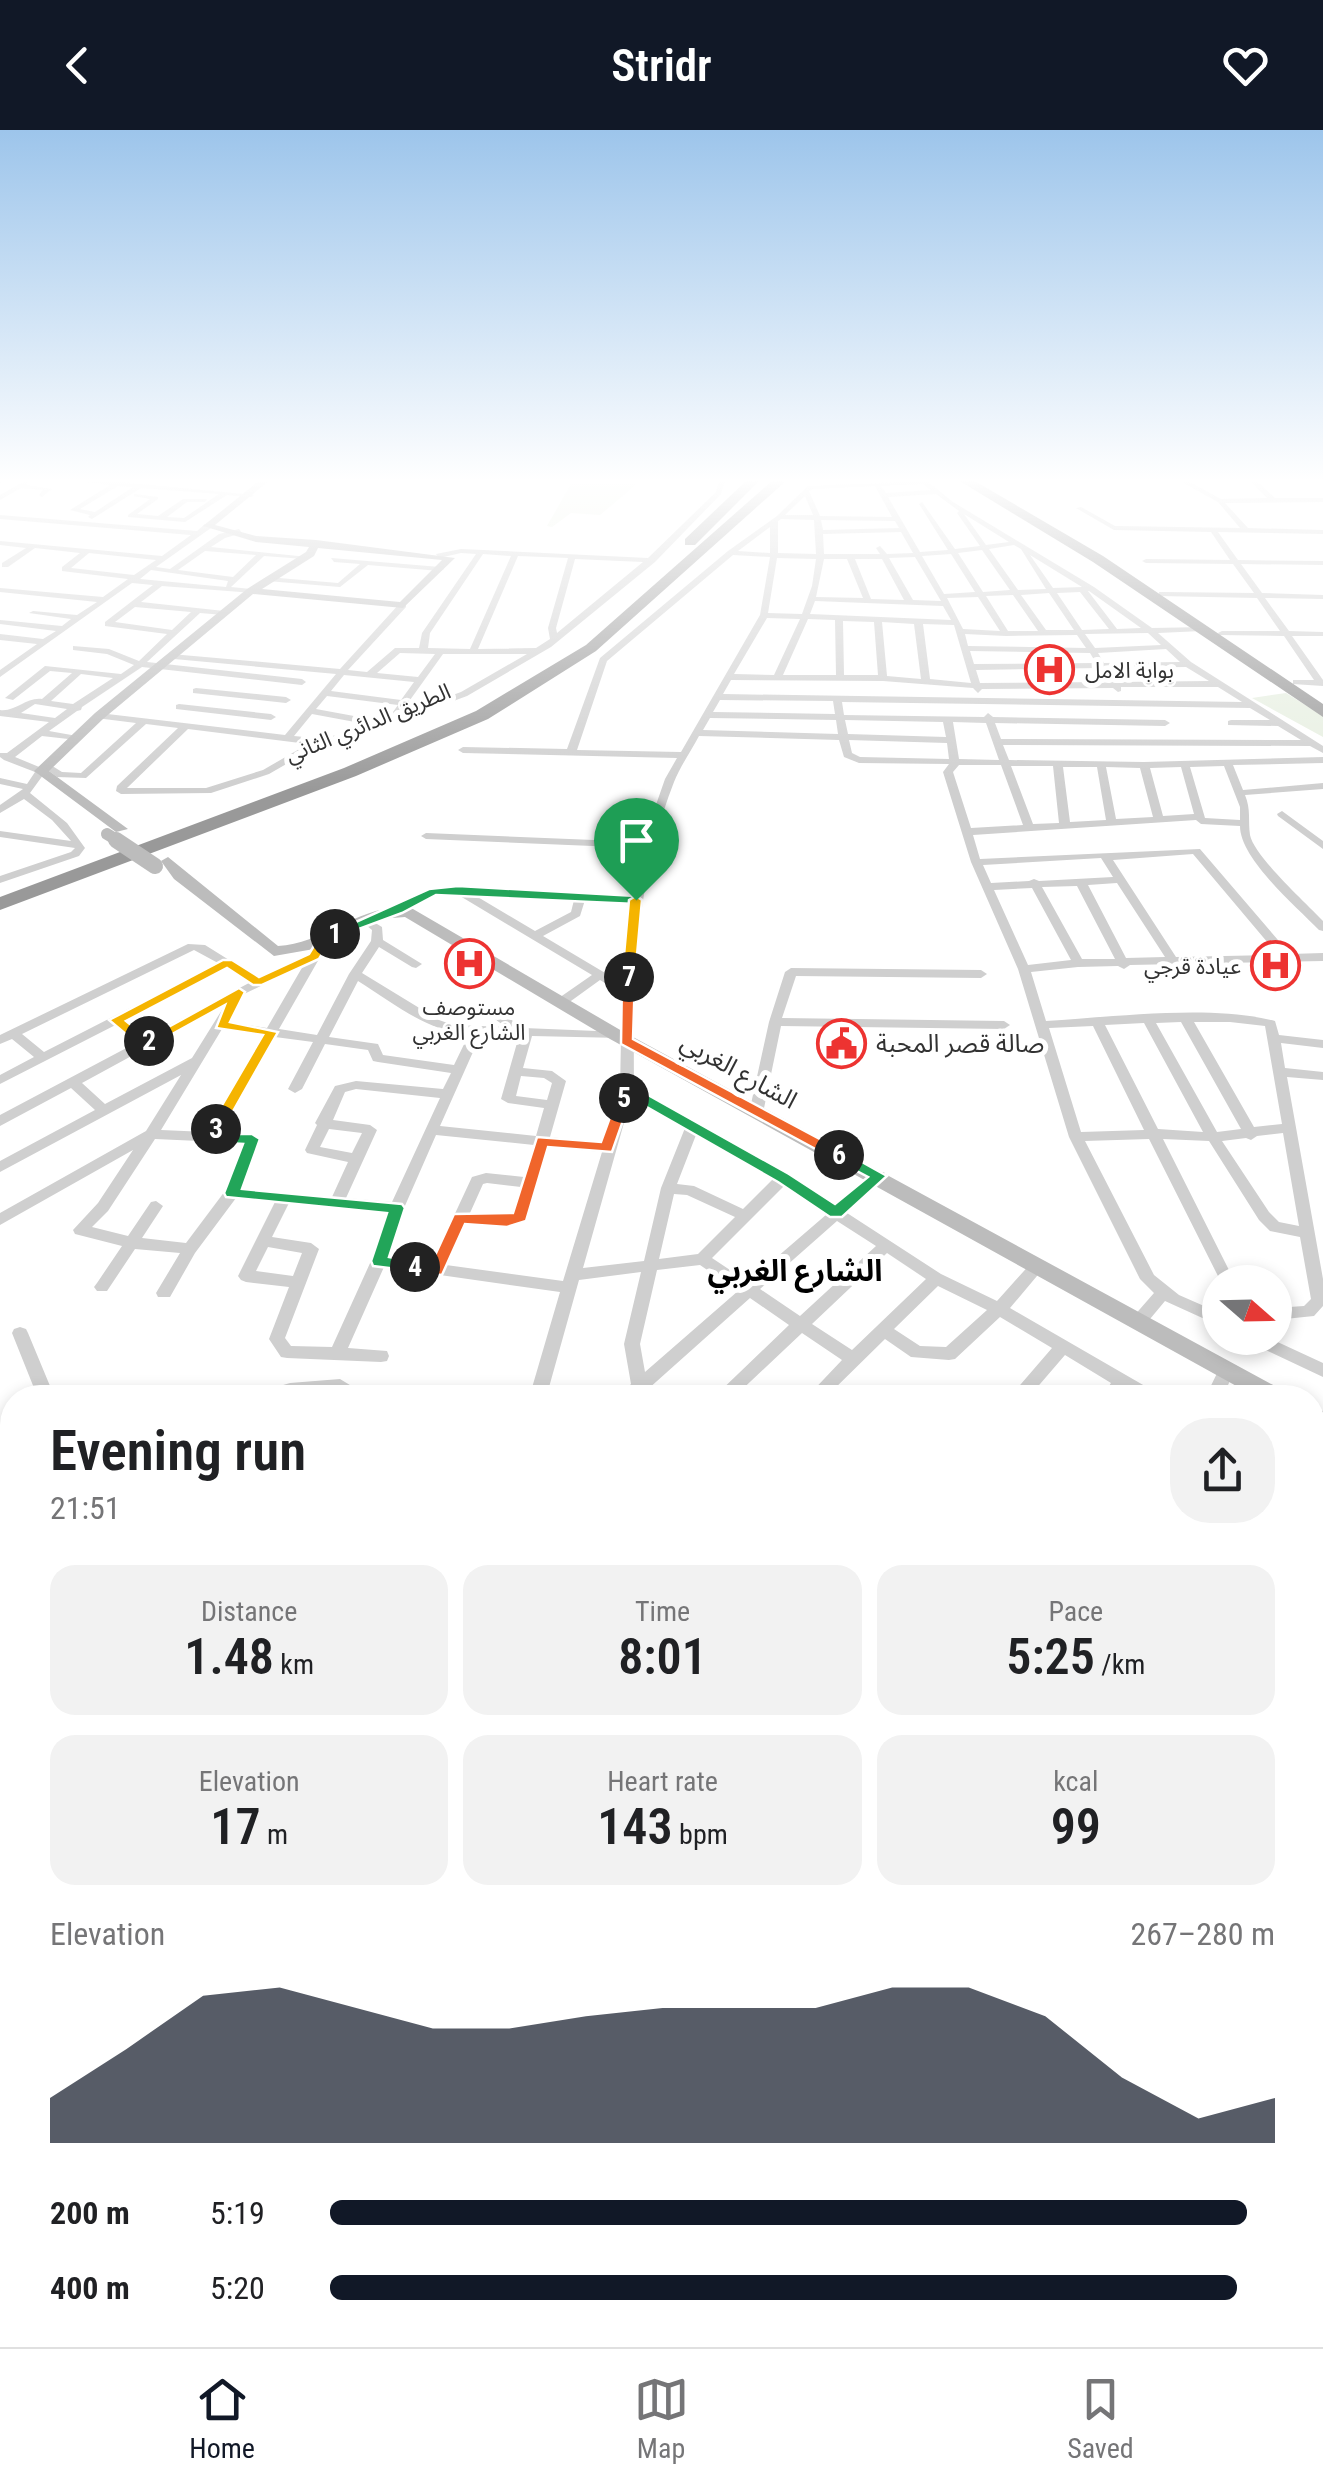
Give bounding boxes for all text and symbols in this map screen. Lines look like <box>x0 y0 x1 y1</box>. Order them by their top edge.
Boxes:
icon: back <box>50 38 105 93</box>
icon: heart <box>1218 38 1273 93</box>
text: Stridr <box>611 39 712 92</box>
hospital icon: بوابة الامل <box>1024 644 1076 696</box>
place label: بوابة الامل <box>1085 658 1174 683</box>
street label: الطريق الدائري الثاني <box>282 678 456 771</box>
pin <box>594 798 679 901</box>
icon: arrive <box>609 813 664 868</box>
pin: 1 <box>310 909 360 959</box>
text: 1 <box>328 917 342 950</box>
hospital icon: مستوصف الشارع الغربي <box>443 937 495 989</box>
hospital icon: عيادة قرجي <box>1250 940 1302 992</box>
pin: 7 <box>604 952 654 1002</box>
place label: عيادة قرجي <box>1144 954 1241 983</box>
text: 7 <box>622 960 636 993</box>
place label: مستوصف الشارع الغربي <box>413 995 525 1049</box>
pin: 2 <box>124 1016 174 1066</box>
public building icon: صالة قصر المحبة <box>815 1017 867 1069</box>
text: 2 <box>142 1024 156 1057</box>
street label: الشارع الغربي <box>674 1027 802 1119</box>
place label: صالة قصر المحبة <box>876 1029 1044 1058</box>
pin: 5 <box>599 1073 649 1123</box>
text: 5 <box>617 1081 631 1114</box>
pin: 3 <box>191 1104 241 1154</box>
text: 3 <box>209 1112 223 1145</box>
pin: 6 <box>814 1130 864 1180</box>
text: 6 <box>832 1138 846 1171</box>
pin: 4 <box>390 1242 440 1292</box>
text: 4 <box>408 1250 422 1283</box>
district label: الشارع الغربي <box>708 1253 882 1294</box>
north arrow <box>1202 1265 1292 1355</box>
map controls <box>1202 1265 1292 1355</box>
button: share <box>1170 1418 1275 1523</box>
text: Evening run <box>50 1419 306 1483</box>
text: 21:51 <box>50 1489 121 1527</box>
text: Distance <box>201 1595 297 1628</box>
text: Time <box>635 1595 690 1628</box>
text: Pace <box>1048 1595 1103 1628</box>
text: 1.48 <box>184 1628 274 1686</box>
text: 8:01 <box>618 1628 707 1686</box>
text: 5:25 <box>1006 1628 1095 1686</box>
text: km <box>274 1648 314 1681</box>
text: /km <box>1095 1648 1145 1681</box>
text: Elevation <box>199 1765 300 1798</box>
text: Heart rate <box>607 1765 718 1798</box>
text: kcal <box>1053 1765 1098 1798</box>
text: 17 <box>210 1798 261 1856</box>
text: 143 <box>597 1798 673 1856</box>
text: 99 <box>1051 1798 1101 1856</box>
text: m <box>261 1818 288 1851</box>
text: bpm <box>673 1818 728 1851</box>
text: Elevation <box>50 1915 165 1953</box>
text: 267–280 m <box>1130 1915 1275 1953</box>
text: 200 m <box>50 2194 130 2232</box>
text: 5:19 <box>210 2194 265 2232</box>
text: 400 m <box>50 2269 130 2307</box>
text: 5:20 <box>210 2269 265 2307</box>
tab: Home <box>189 2372 255 2465</box>
tab: Map <box>634 2372 689 2465</box>
tab: Saved <box>1067 2372 1134 2465</box>

